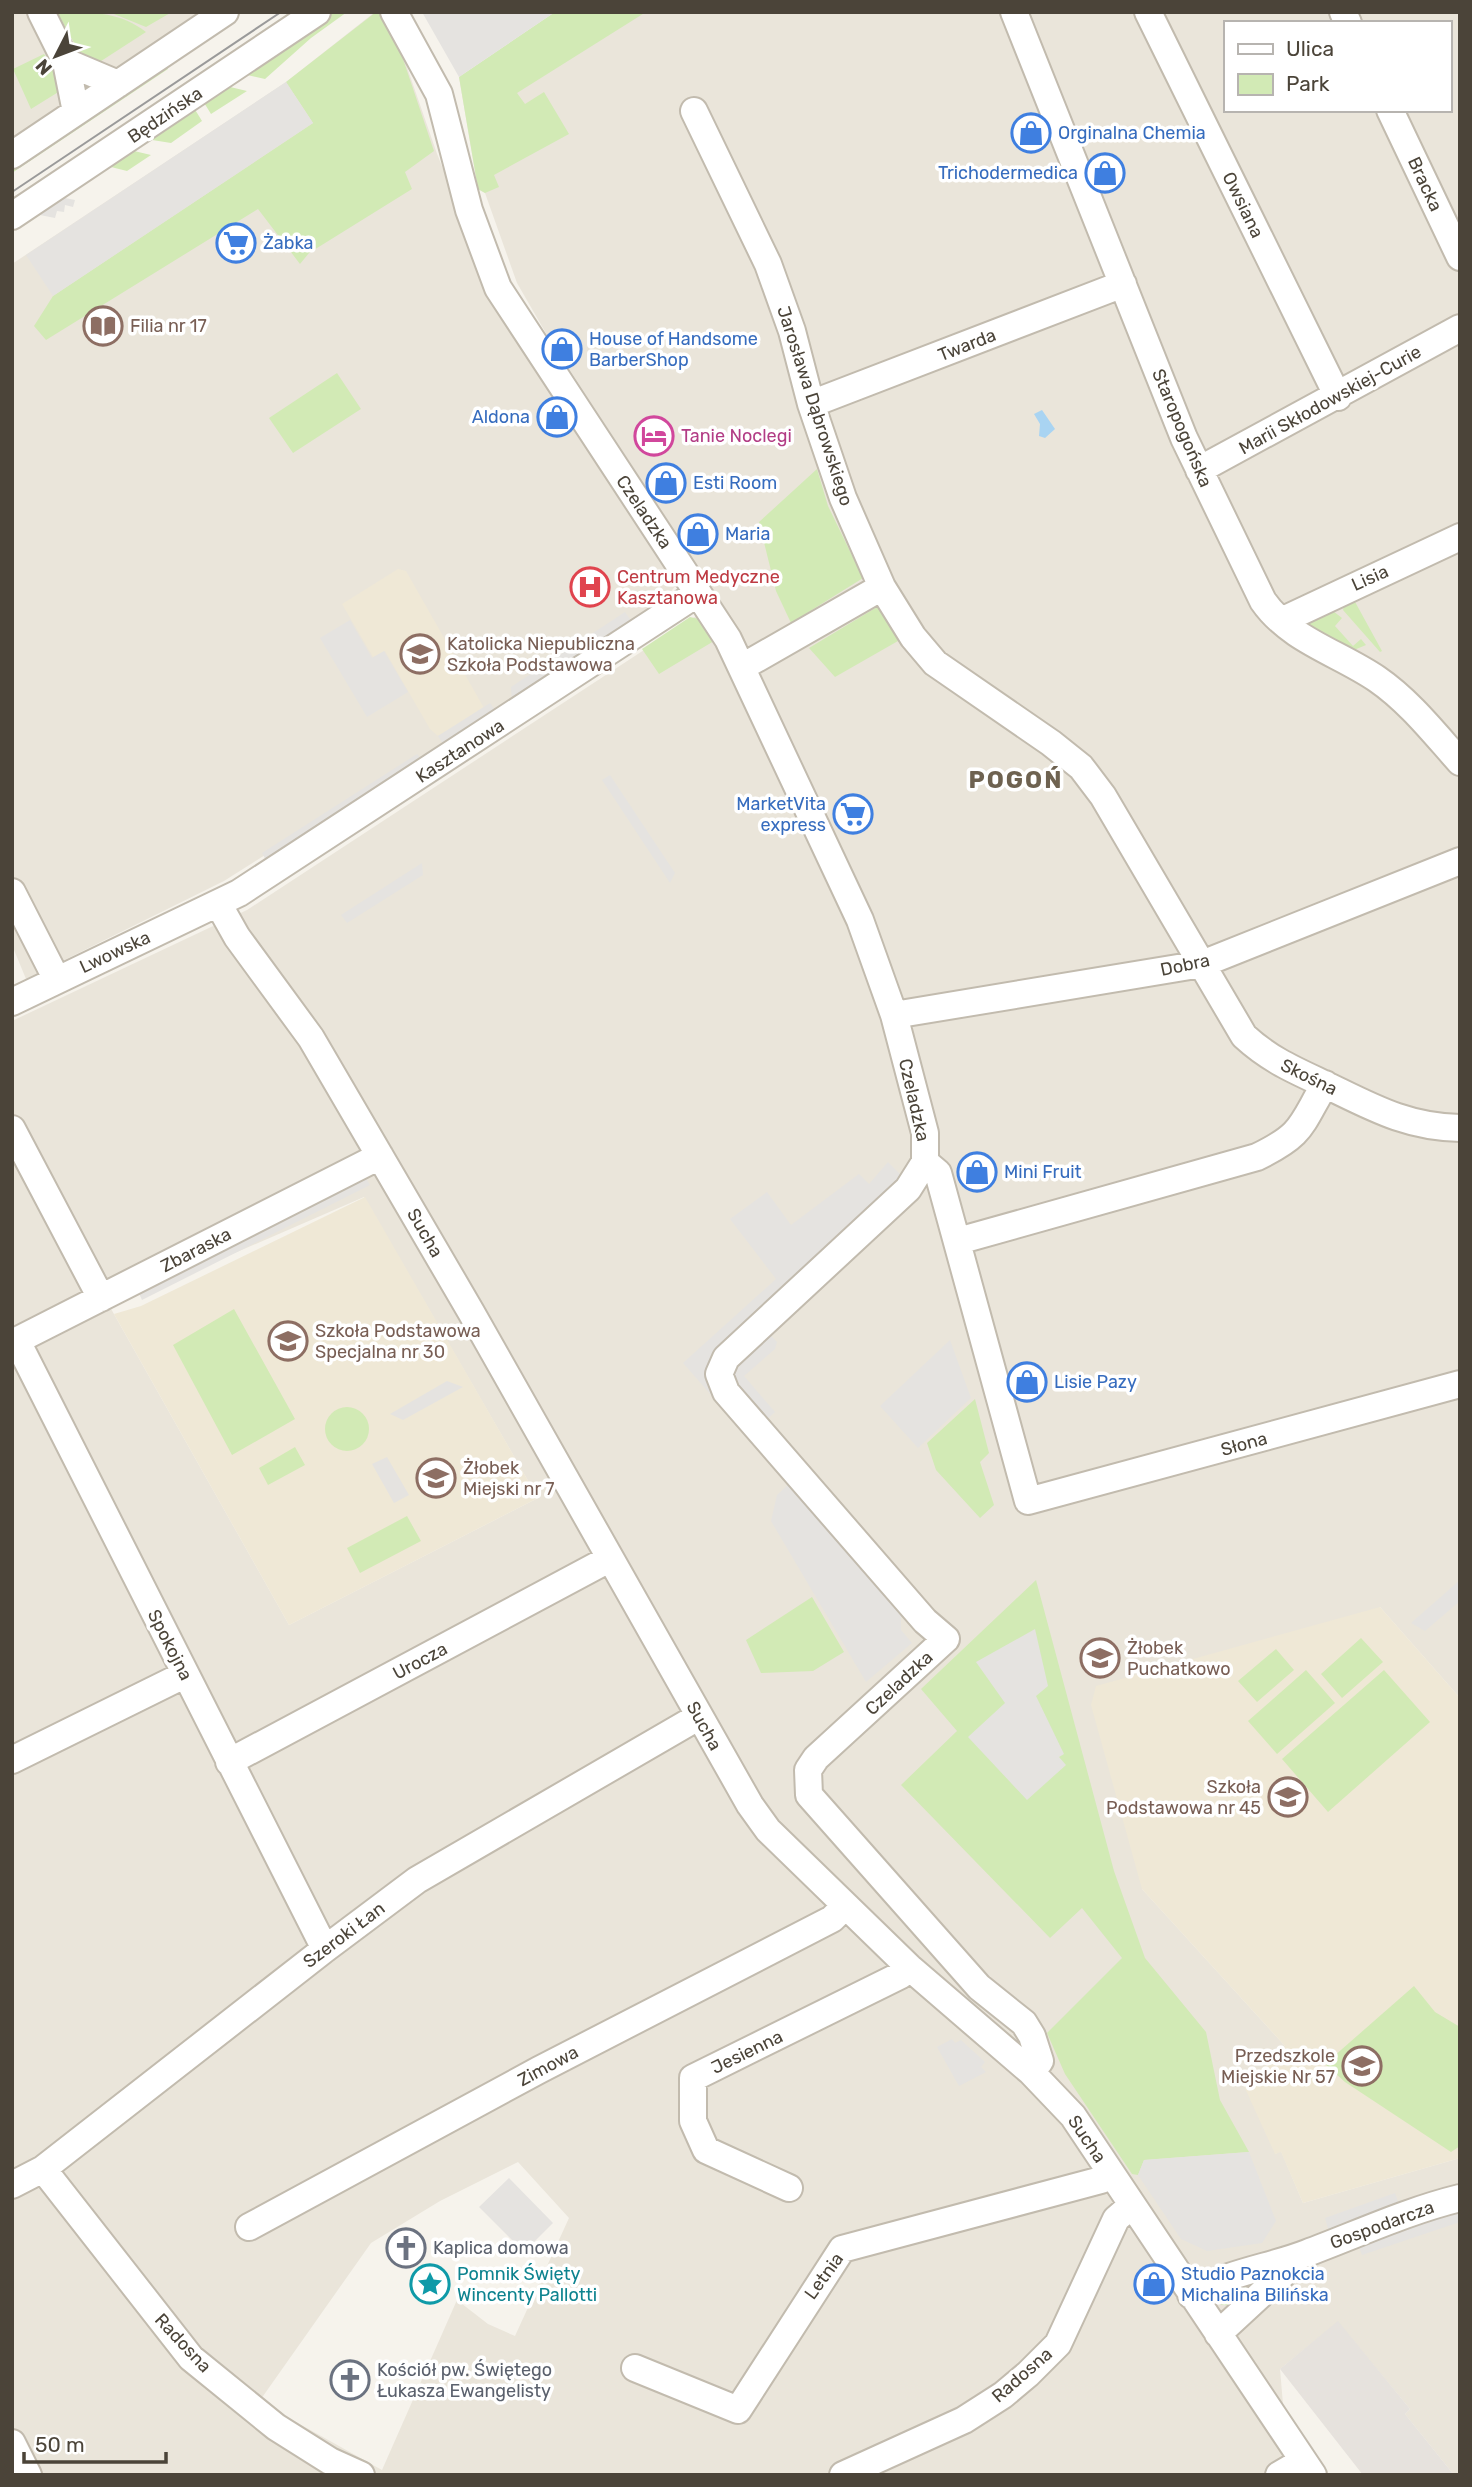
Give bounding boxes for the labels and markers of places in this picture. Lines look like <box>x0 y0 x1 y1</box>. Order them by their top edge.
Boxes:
shop icon: Orginalna Chemia <box>1010 112 1052 154</box>
place label: Orginalna Chemia <box>1058 122 1206 144</box>
shop icon: Trichodermedica <box>1084 152 1126 194</box>
place label: Trichodermedica <box>938 162 1078 184</box>
supermarket icon: Żabka <box>215 222 257 264</box>
place label: Żabka <box>263 232 314 254</box>
library icon: Filia nr 17 <box>82 305 124 347</box>
place label: Filia nr 17 <box>130 315 207 337</box>
shop icon: House of Handsome BarberShop <box>541 328 583 370</box>
place label: House of Handsome BarberShop <box>589 328 758 371</box>
shop icon: Aldona <box>536 396 578 438</box>
place label: Aldona <box>472 406 530 428</box>
hotel icon: Tanie Noclegi <box>633 415 675 457</box>
place label: Tanie Noclegi <box>681 425 792 447</box>
shop icon: Esti Room <box>645 462 687 504</box>
place label: Esti Room <box>693 472 777 494</box>
shop icon: Maria <box>677 513 719 555</box>
place label: Maria <box>725 523 770 545</box>
hospital icon: Centrum Medyczne Kasztanowa <box>569 566 611 608</box>
place label: Centrum Medyczne Kasztanowa <box>617 566 780 609</box>
school or university icon: Katolicka Niepubliczna Szkoła Podstawowa <box>399 633 441 675</box>
place label: Katolicka Niepubliczna Szkoła Podstawowa <box>447 633 635 676</box>
place label: MarketVita express <box>736 793 826 836</box>
supermarket icon: MarketVita express <box>832 793 874 835</box>
shop icon: Mini Fruit <box>956 1151 998 1193</box>
place label: Mini Fruit <box>1004 1161 1082 1183</box>
school or university icon: Szkoła Podstawowa Specjalna nr 30 <box>267 1320 309 1362</box>
place label: Szkoła Podstawowa Specjalna nr 30 <box>315 1320 481 1363</box>
shop icon: Lisie Pazy <box>1006 1361 1048 1403</box>
place label: Lisie Pazy <box>1054 1371 1137 1393</box>
school or university icon: Żłobek Miejski nr 7 <box>415 1457 457 1499</box>
place label: Żłobek Miejski nr 7 <box>463 1457 555 1500</box>
school or university icon: Żłobek Puchatkowo <box>1079 1637 1121 1679</box>
place label: Żłobek Puchatkowo <box>1127 1637 1231 1680</box>
place label: Szkoła Podstawowa nr 45 <box>1106 1776 1261 1819</box>
school or university icon: Szkoła Podstawowa nr 45 <box>1267 1776 1309 1818</box>
place label: Przedszkole Miejskie Nr 57 <box>1221 2045 1335 2088</box>
school or university icon: Przedszkole Miejskie Nr 57 <box>1341 2045 1383 2087</box>
church icon: Kaplica domowa <box>385 2227 427 2269</box>
place label: Kaplica domowa <box>433 2237 569 2259</box>
place icon: Pomnik Święty Wincenty Pallotti <box>409 2263 451 2305</box>
place label: Pomnik Święty Wincenty Pallotti <box>457 2263 597 2306</box>
shop icon: Studio Paznokcia Michalina Bilińska <box>1133 2263 1175 2305</box>
place label: Studio Paznokcia Michalina Bilińska <box>1181 2263 1329 2306</box>
church icon: Kościół pw. Świętego Łukasza Ewangelisty <box>329 2359 371 2401</box>
place label: Kościół pw. Świętego Łukasza Ewangelisty <box>377 2359 552 2402</box>

